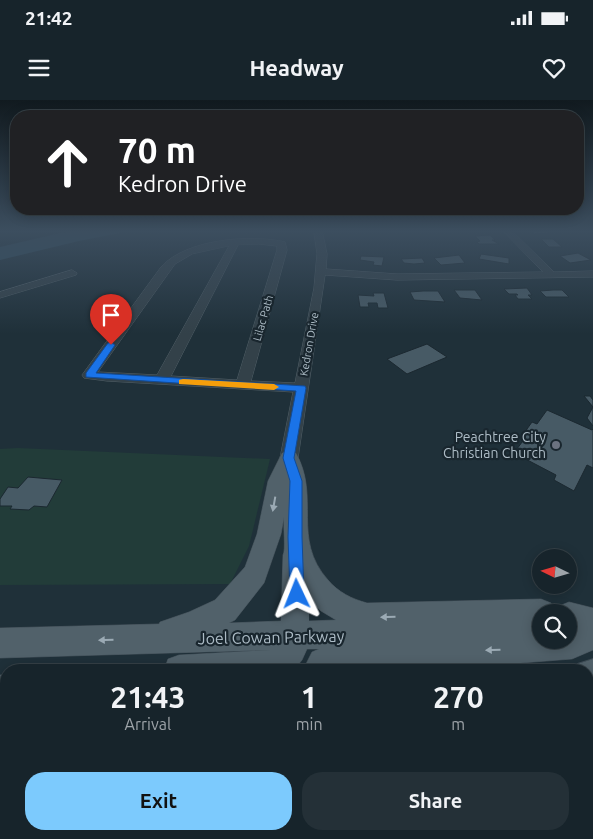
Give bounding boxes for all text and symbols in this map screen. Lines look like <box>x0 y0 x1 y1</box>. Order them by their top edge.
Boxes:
text: 21:42 <box>25 7 73 29</box>
icon: menu <box>25 54 53 82</box>
icon: heart <box>540 54 568 82</box>
text: Headway <box>249 55 344 80</box>
icon: ahead <box>35 130 100 195</box>
text: 70 m <box>118 130 196 170</box>
text: Kedron Drive <box>118 171 247 196</box>
pin <box>90 294 132 345</box>
street label: Lilac Path <box>251 294 275 342</box>
icon: arrive <box>97 301 125 329</box>
street label: Kedron Drive <box>297 311 321 377</box>
place label: Peachtree City Christian Church <box>443 429 546 461</box>
marker: Peachtree City Christian Church <box>550 439 562 451</box>
one-way arrow <box>270 497 278 513</box>
north arrow <box>532 549 578 594</box>
map controls <box>532 549 577 649</box>
position arrow <box>270 567 322 619</box>
button: search <box>532 604 577 649</box>
one-way arrow <box>379 613 395 621</box>
street label: Joel Cowan Parkway <box>198 627 345 647</box>
one-way arrow <box>98 636 114 644</box>
one-way arrow <box>485 646 501 654</box>
text: 21:43 <box>110 680 185 714</box>
text: 1 <box>301 680 318 714</box>
text: 270 <box>433 680 484 714</box>
text: Arrival <box>125 715 171 733</box>
text: min <box>296 715 323 733</box>
text: m <box>451 715 465 733</box>
button: Exit <box>25 772 292 830</box>
button: Share <box>302 772 569 830</box>

